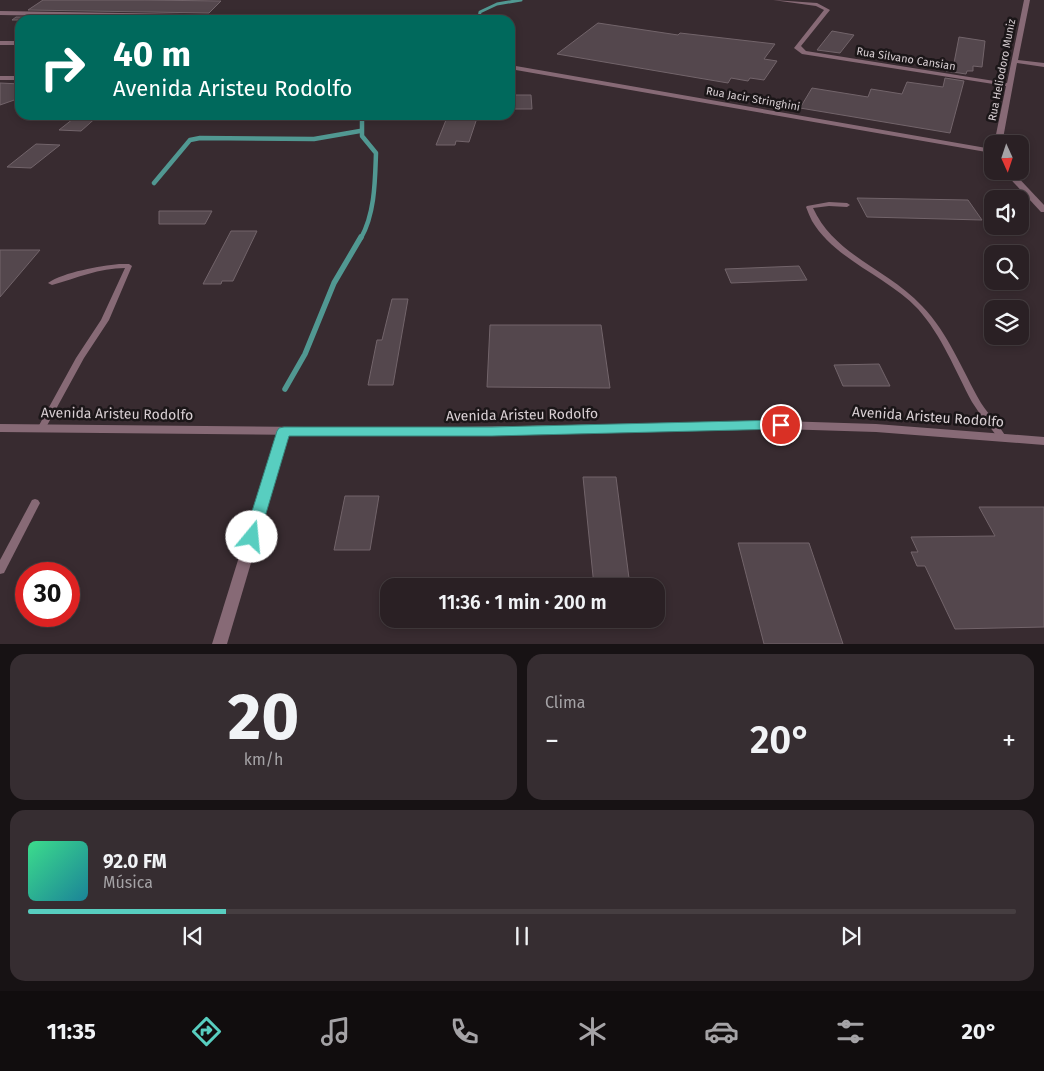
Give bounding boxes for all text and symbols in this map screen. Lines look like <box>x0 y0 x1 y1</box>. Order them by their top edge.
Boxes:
street label: Rua Heliodoro Muniz <box>986 18 1018 122</box>
text: 40 m <box>113 33 191 75</box>
icon: right <box>30 35 95 100</box>
street label: Rua Silvano Cansian <box>855 45 957 73</box>
text: Avenida Aristeu Rodolfo <box>113 75 352 102</box>
street label: Rua Jacir Stringhini <box>705 84 801 114</box>
north arrow <box>984 135 1029 180</box>
map controls <box>984 135 1029 345</box>
button: sound <box>984 190 1029 235</box>
button: search <box>984 245 1029 290</box>
button: layers <box>984 300 1029 345</box>
street label: Avenida Aristeu Rodolfo <box>851 403 1005 431</box>
street label: Avenida Aristeu Rodolfo <box>41 404 193 424</box>
pin <box>760 404 802 446</box>
street label: Avenida Aristeu Rodolfo <box>446 405 598 425</box>
icon: arrive <box>767 411 795 439</box>
position arrow <box>225 510 277 562</box>
speed limit sign: 30 <box>15 562 80 627</box>
text: 11:36 · 1 min · 200 m <box>438 591 607 614</box>
text: 20 <box>228 678 299 756</box>
text: Clima <box>545 693 585 712</box>
text: 20° <box>750 717 811 763</box>
text: − <box>545 724 559 757</box>
text: + <box>1002 724 1016 757</box>
text: km/h <box>244 750 283 769</box>
text: 92.0 FM <box>103 850 167 873</box>
text: Música <box>103 873 153 892</box>
icon: previous <box>179 922 207 950</box>
icon: pause <box>508 922 536 950</box>
icon: next <box>837 922 865 950</box>
icon: directions <box>189 1014 224 1049</box>
icon: music <box>318 1014 353 1049</box>
icon: phone <box>447 1014 482 1049</box>
icon: climate <box>575 1014 610 1049</box>
icon: car <box>704 1014 739 1049</box>
icon: filters <box>833 1014 868 1049</box>
text: 11:35 <box>47 1018 96 1045</box>
text: 20° <box>961 1018 997 1045</box>

